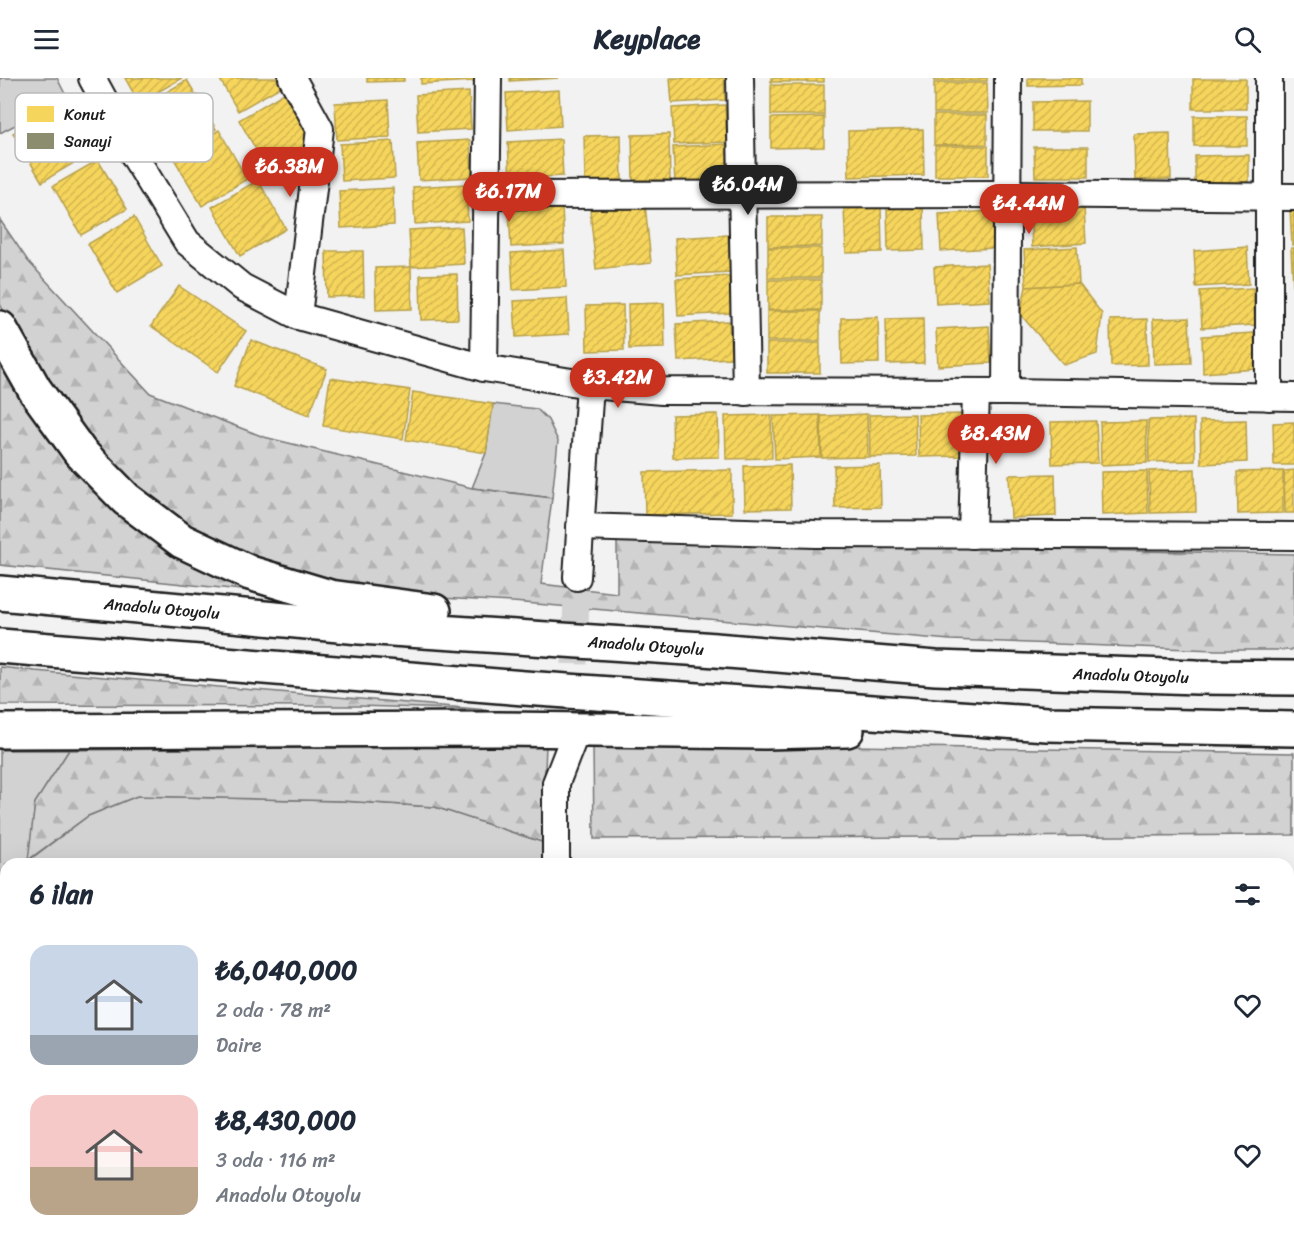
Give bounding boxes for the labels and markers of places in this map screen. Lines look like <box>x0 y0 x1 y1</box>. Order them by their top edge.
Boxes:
pin: ₺6.38M <box>241 147 339 198</box>
pin: ₺6.04M <box>699 165 797 216</box>
pin: ₺6.17M <box>460 172 558 223</box>
pin: ₺4.44M <box>980 184 1078 235</box>
pin: ₺3.42M <box>569 358 667 409</box>
pin: ₺8.43M <box>947 414 1045 465</box>

